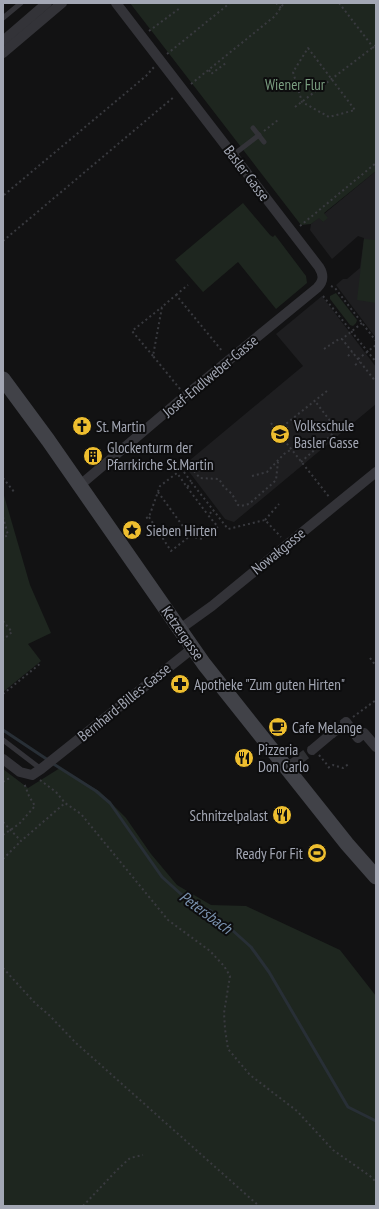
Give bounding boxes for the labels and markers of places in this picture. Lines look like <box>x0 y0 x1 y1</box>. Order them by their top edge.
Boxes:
church icon: St. Martin <box>71 415 93 437</box>
place label: Volksschule Basler Gasse <box>293 416 359 452</box>
place label: St. Martin <box>96 417 145 436</box>
school or university icon: Volksschule Basler Gasse <box>269 423 291 445</box>
place label: Glockenturm der Pfarrkirche St.Martin <box>107 438 214 474</box>
building icon: Glockenturm der Pfarrkirche St.Martin <box>82 445 104 467</box>
place icon: Sieben Hirten <box>121 519 143 541</box>
place label: Sieben Hirten <box>146 521 217 540</box>
pharmacy icon: Apotheke "Zum guten Hirten" <box>169 673 191 695</box>
place label: Apotheke "Zum guten Hirten" <box>194 675 345 694</box>
cafe icon: Cafe Melange <box>267 716 289 738</box>
place label: Cafe Melange <box>292 718 362 737</box>
place label: Pizzeria Don Carlo <box>258 740 309 776</box>
restaurant icon: Pizzeria Don Carlo <box>233 747 255 769</box>
restaurant icon: Schnitzelpalast <box>271 804 293 826</box>
place label: Schnitzelpalast <box>190 806 268 825</box>
sports icon: Ready For Fit <box>306 842 328 864</box>
place label: Ready For Fit <box>236 844 303 863</box>

